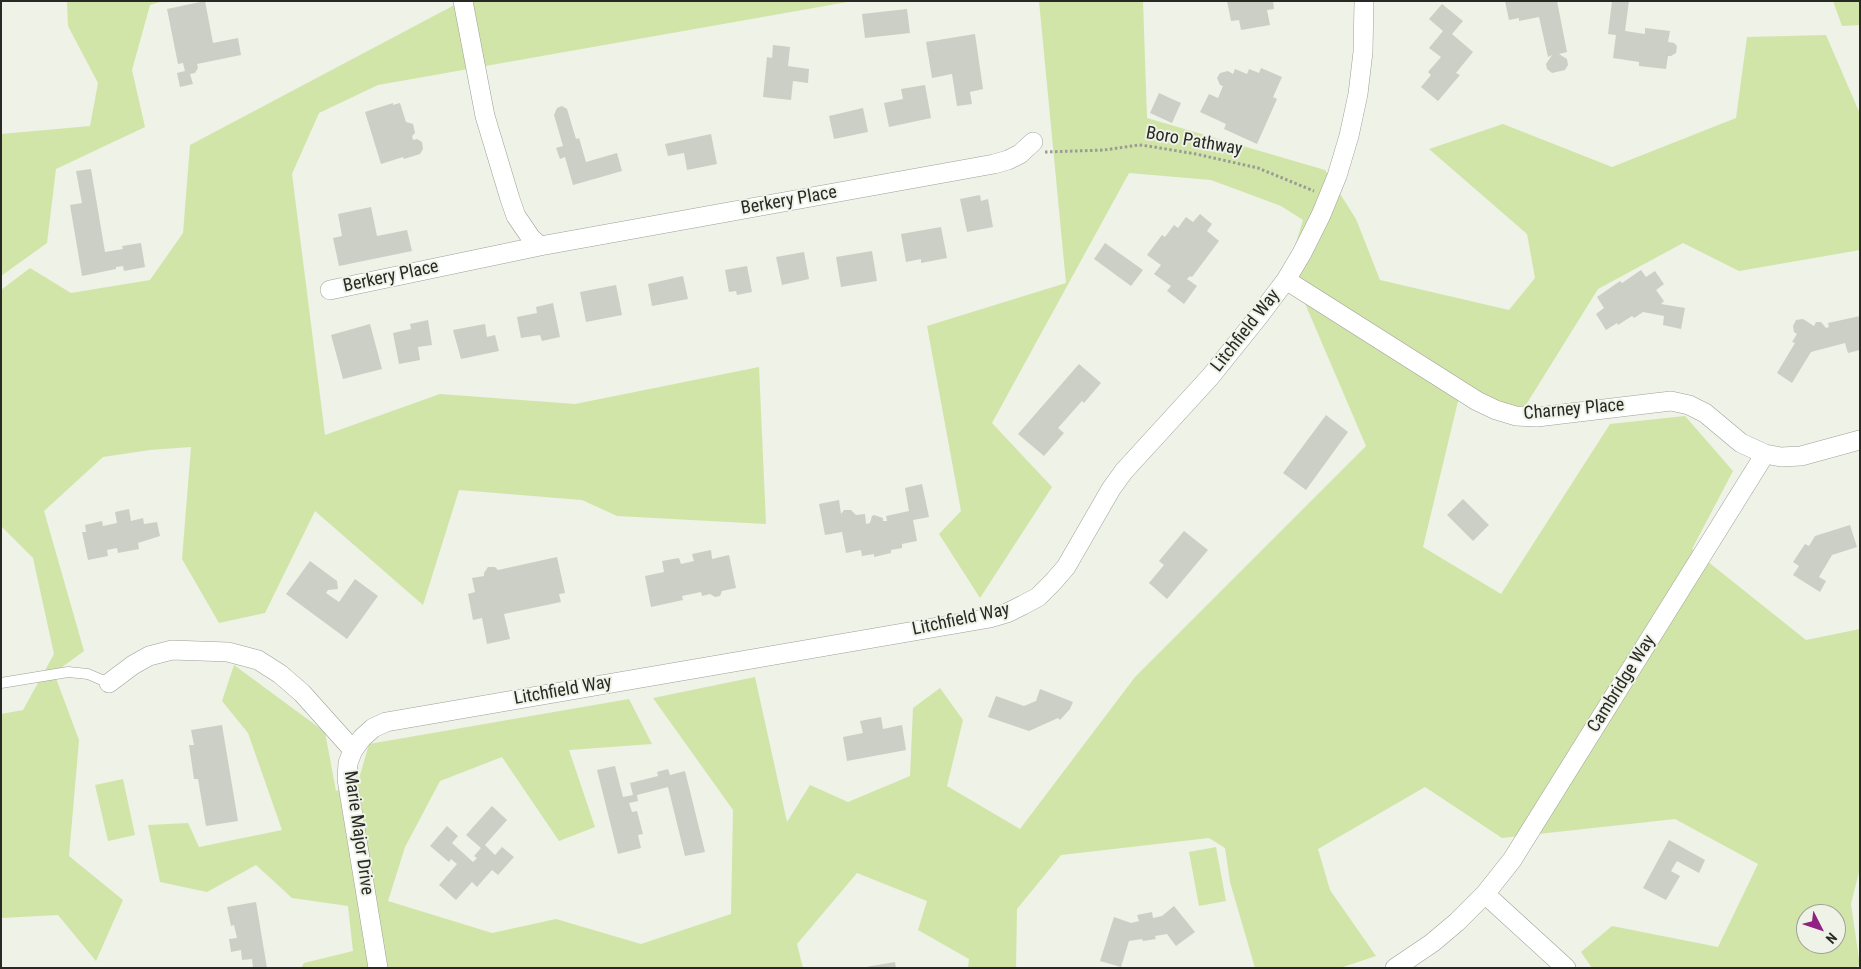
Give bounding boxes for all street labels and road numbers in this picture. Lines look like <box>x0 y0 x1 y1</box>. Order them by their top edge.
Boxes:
street label: Boro Pathway <box>1144 123 1244 161</box>
street label: Berkery Place <box>739 182 839 220</box>
street label: Berkery Place <box>341 256 441 298</box>
street label: Litchfield Way <box>1207 285 1285 377</box>
street label: Charney Place <box>1523 395 1625 425</box>
street label: Litchfield Way <box>910 599 1012 641</box>
street label: Cambridge Way <box>1584 631 1660 737</box>
street label: Litchfield Way <box>512 672 614 710</box>
street label: Marie Major Drive <box>339 769 377 897</box>

